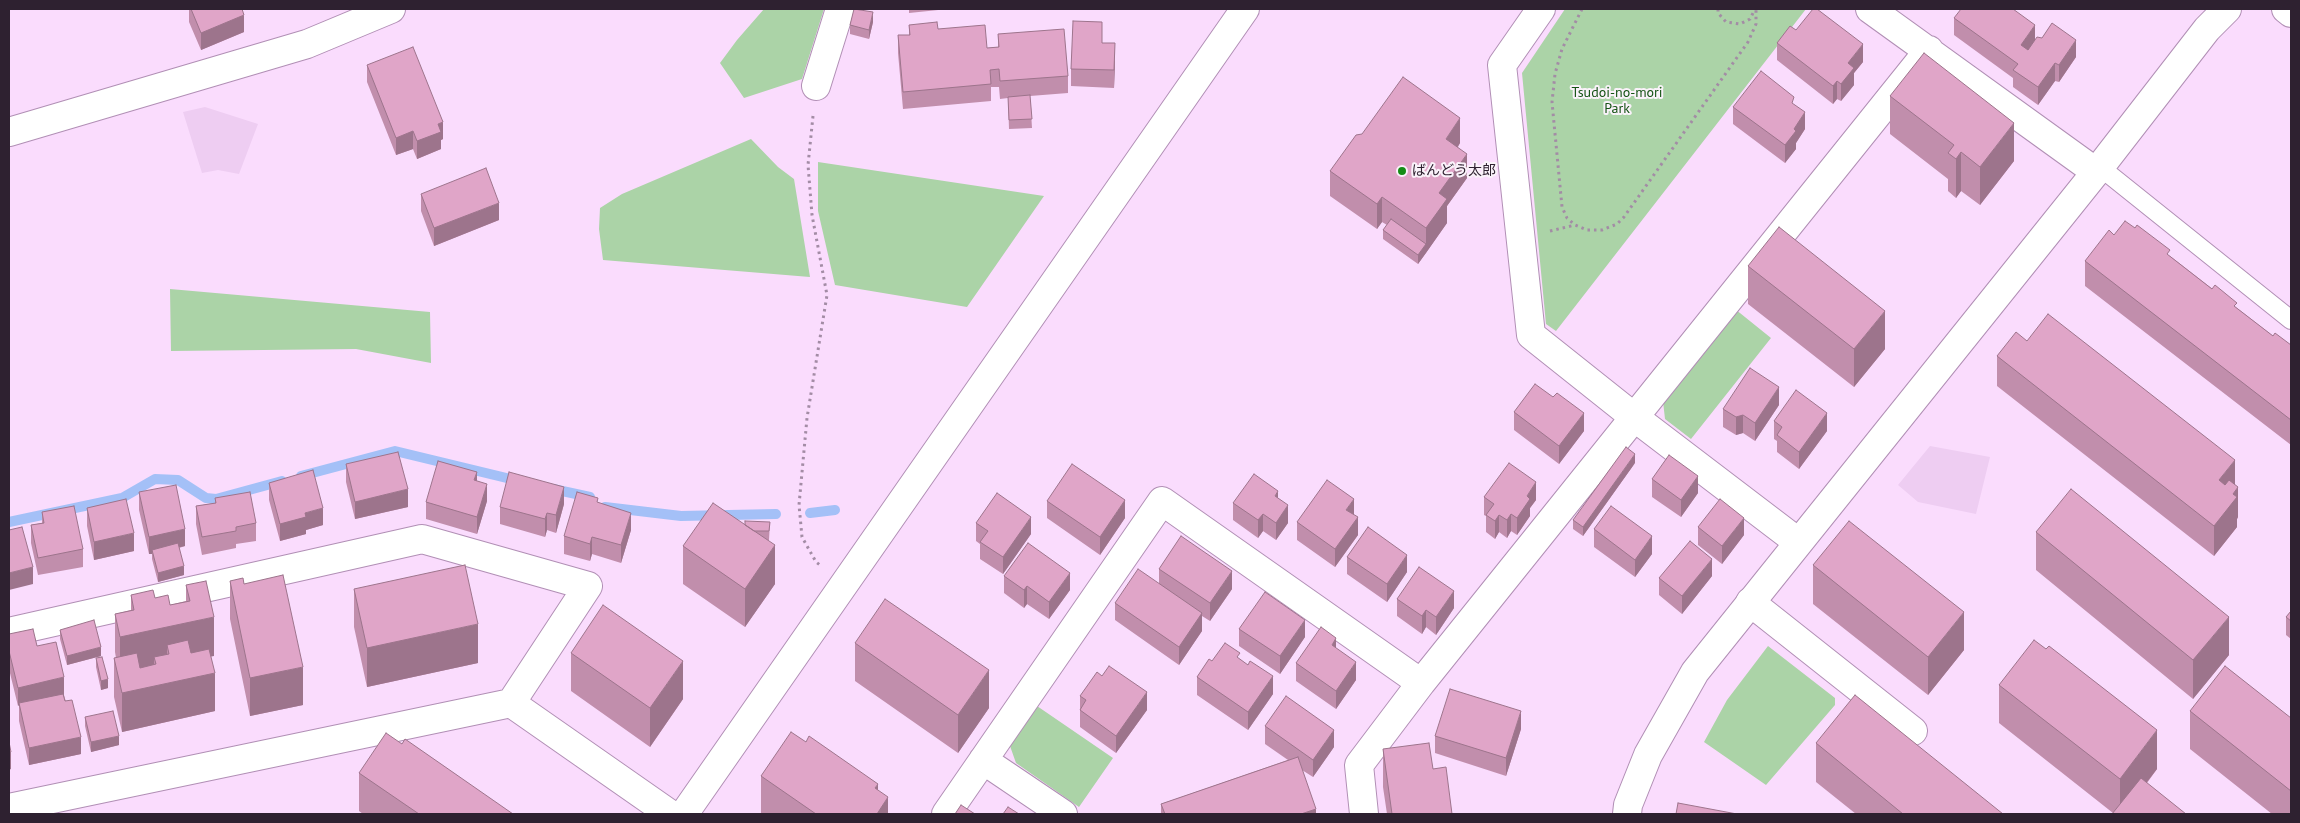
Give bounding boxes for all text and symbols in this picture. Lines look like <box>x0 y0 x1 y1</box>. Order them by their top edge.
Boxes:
park label: Tsudoi-no-mori Park <box>1571 85 1663 118</box>
place label: ばんどう太郎 <box>1412 163 1496 179</box>
marker: ばんどう太郎 <box>1396 165 1408 177</box>

